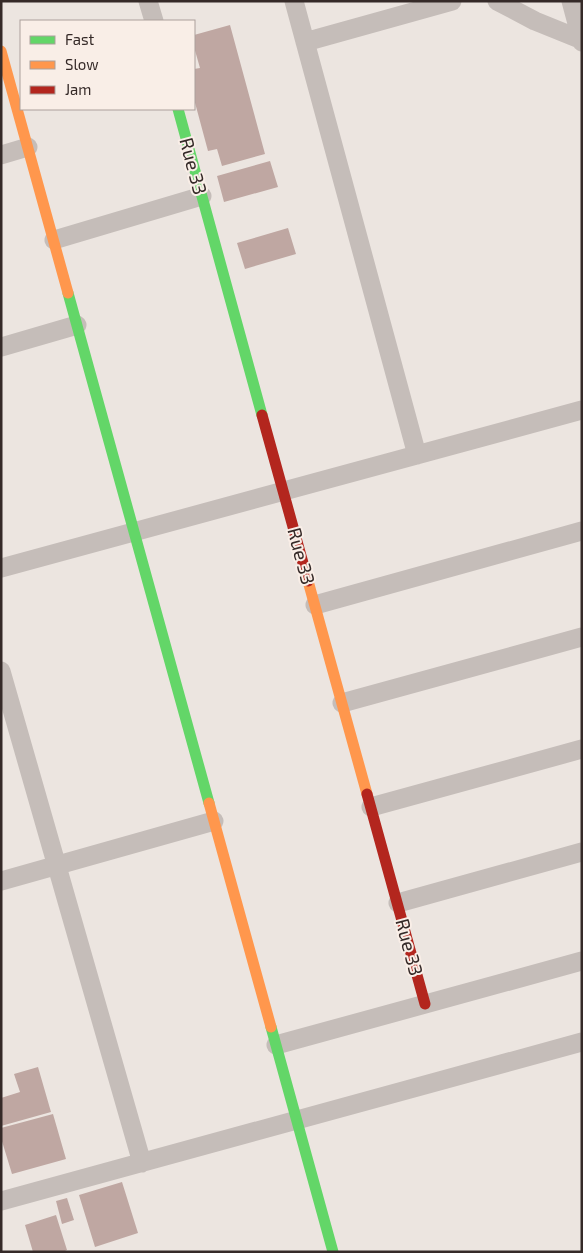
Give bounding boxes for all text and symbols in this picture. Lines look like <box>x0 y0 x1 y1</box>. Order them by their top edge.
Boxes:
legend <box>20 20 195 110</box>
text: Fast <box>65 30 95 48</box>
text: Slow <box>65 55 99 73</box>
text: Jam <box>65 80 91 98</box>
street label: Rue 33 <box>175 135 213 197</box>
street label: Rue 33 <box>283 525 321 587</box>
street label: Rue 33 <box>391 916 429 978</box>

